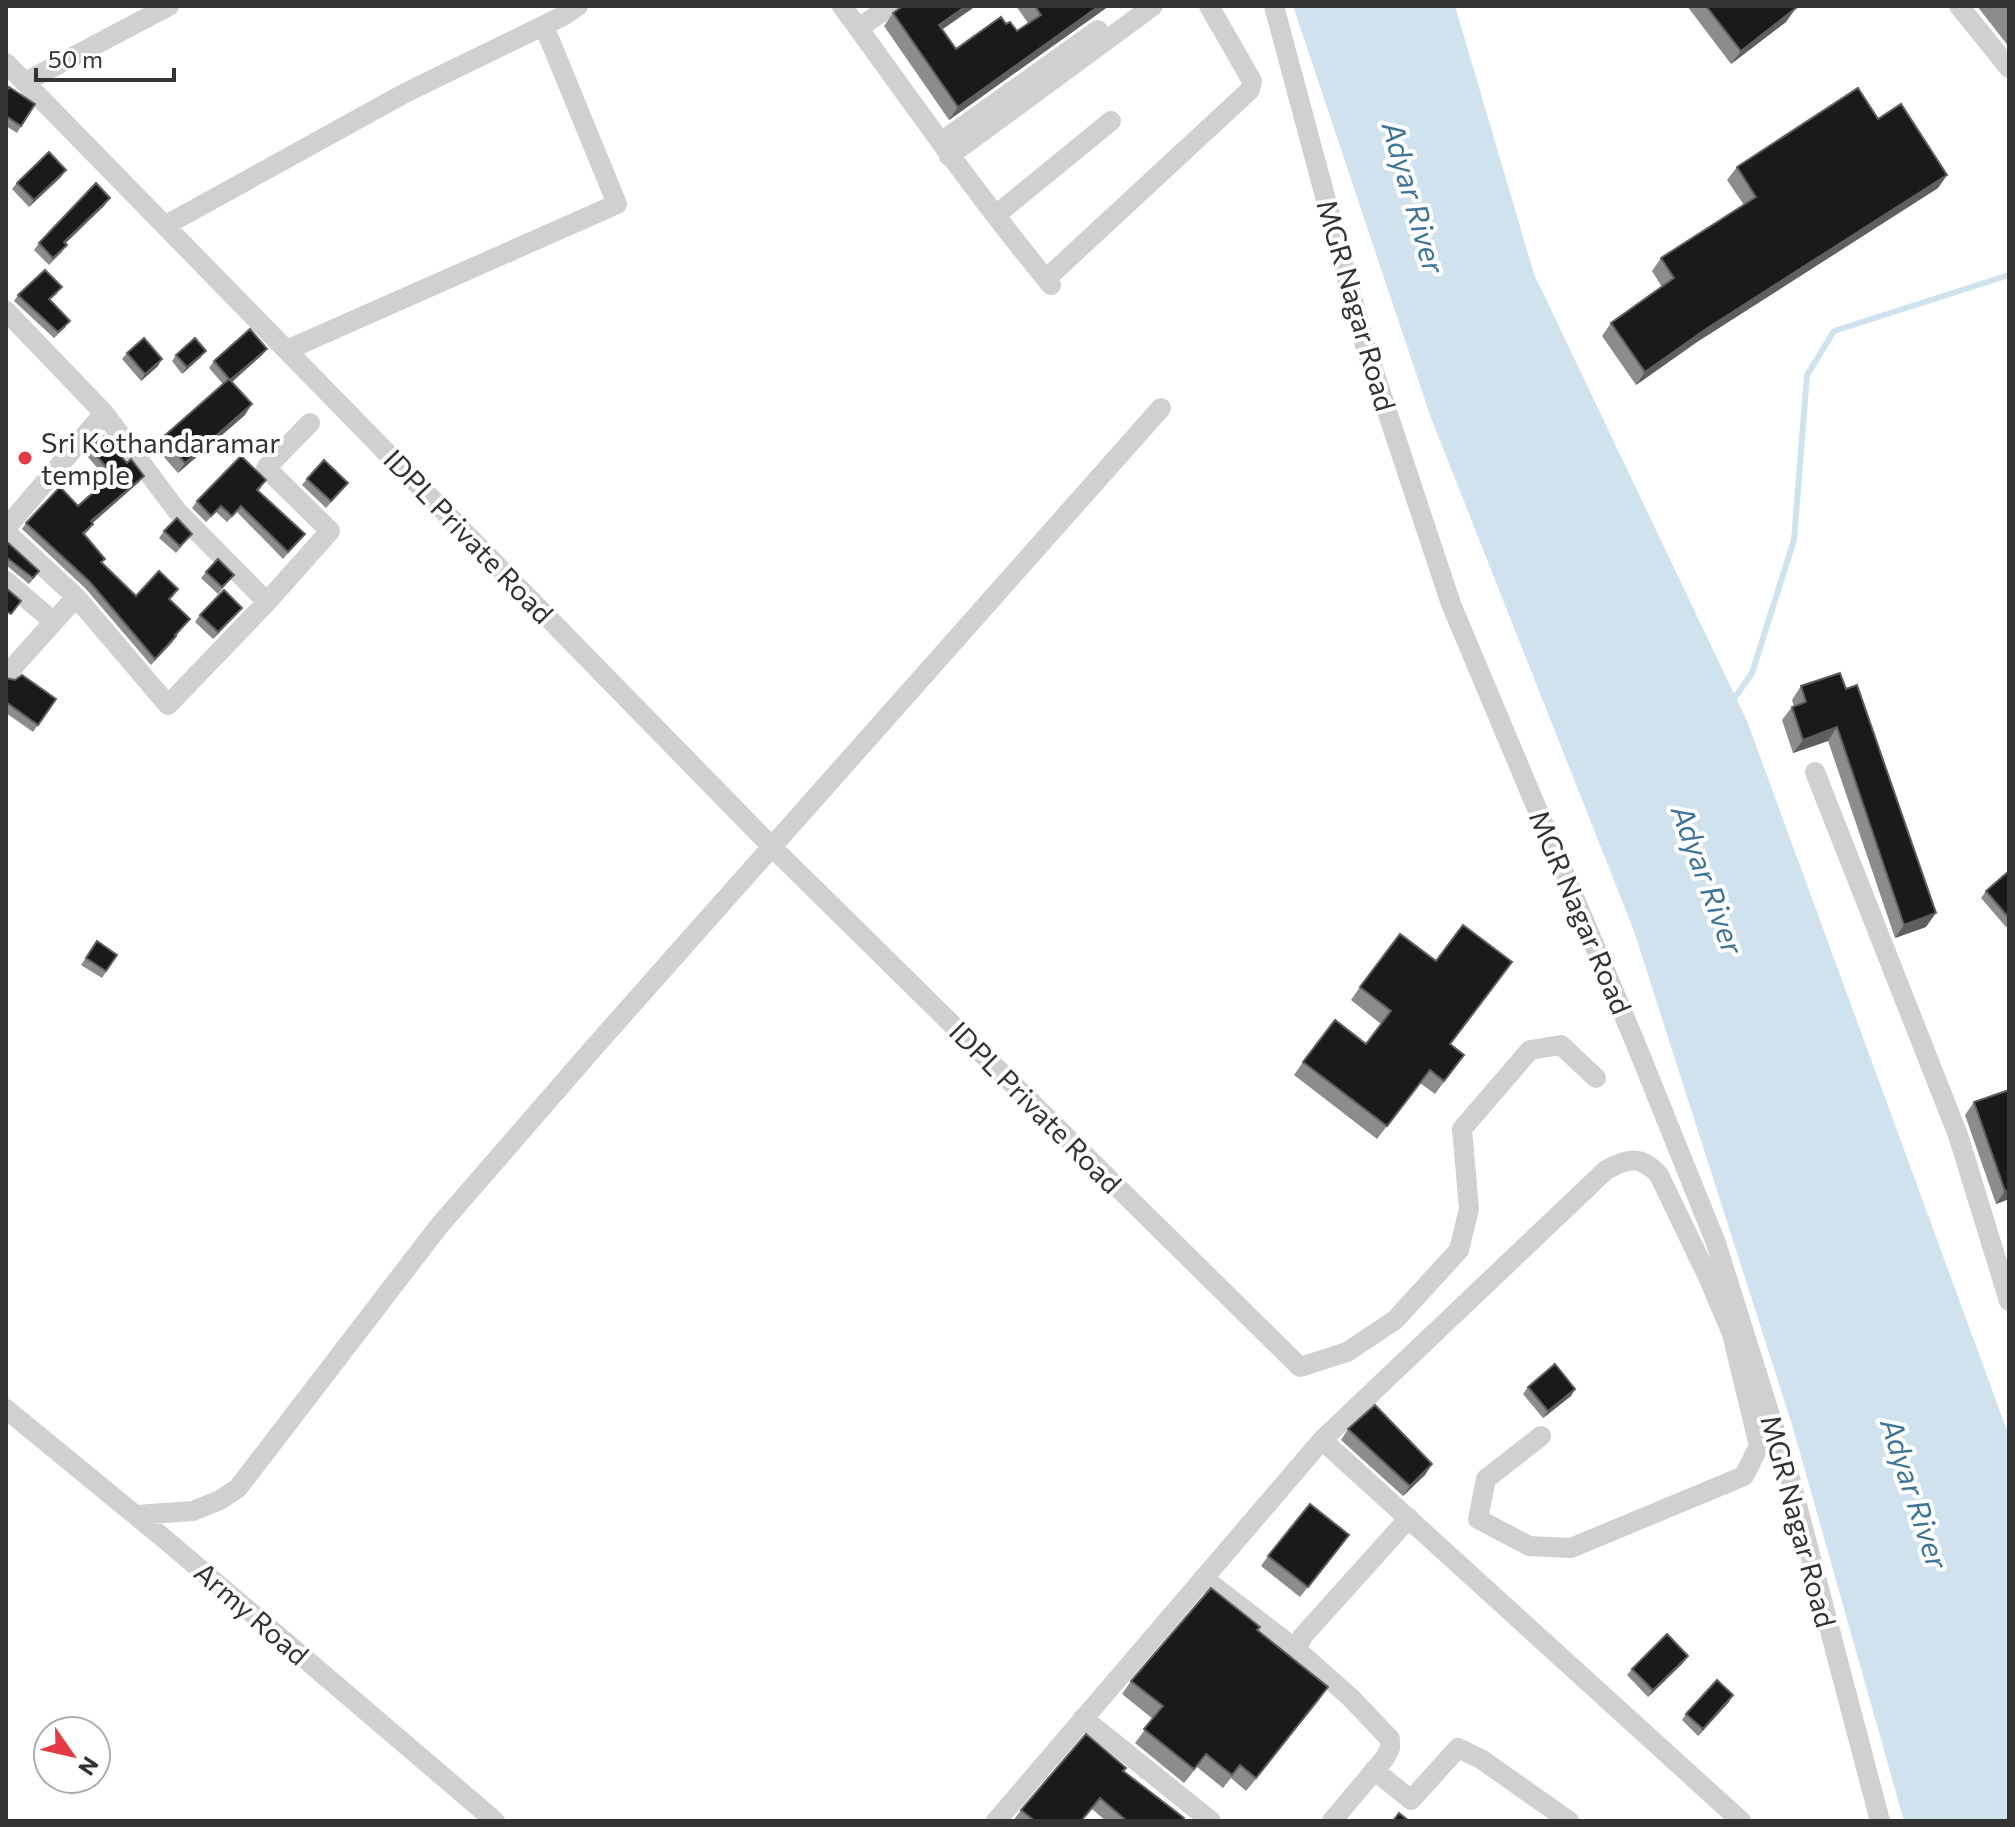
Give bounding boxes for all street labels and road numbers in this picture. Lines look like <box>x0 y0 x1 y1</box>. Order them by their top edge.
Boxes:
street label: MGR Nagar Road <box>1311 195 1403 415</box>
street label: IDPL Private Road <box>377 442 561 630</box>
street label: MGR Nagar Road <box>1523 805 1639 1019</box>
street label: IDPL Private Road <box>943 1014 1129 1200</box>
street label: MGR Nagar Road <box>1754 1411 1844 1631</box>
street label: Army Road <box>188 1554 316 1672</box>

